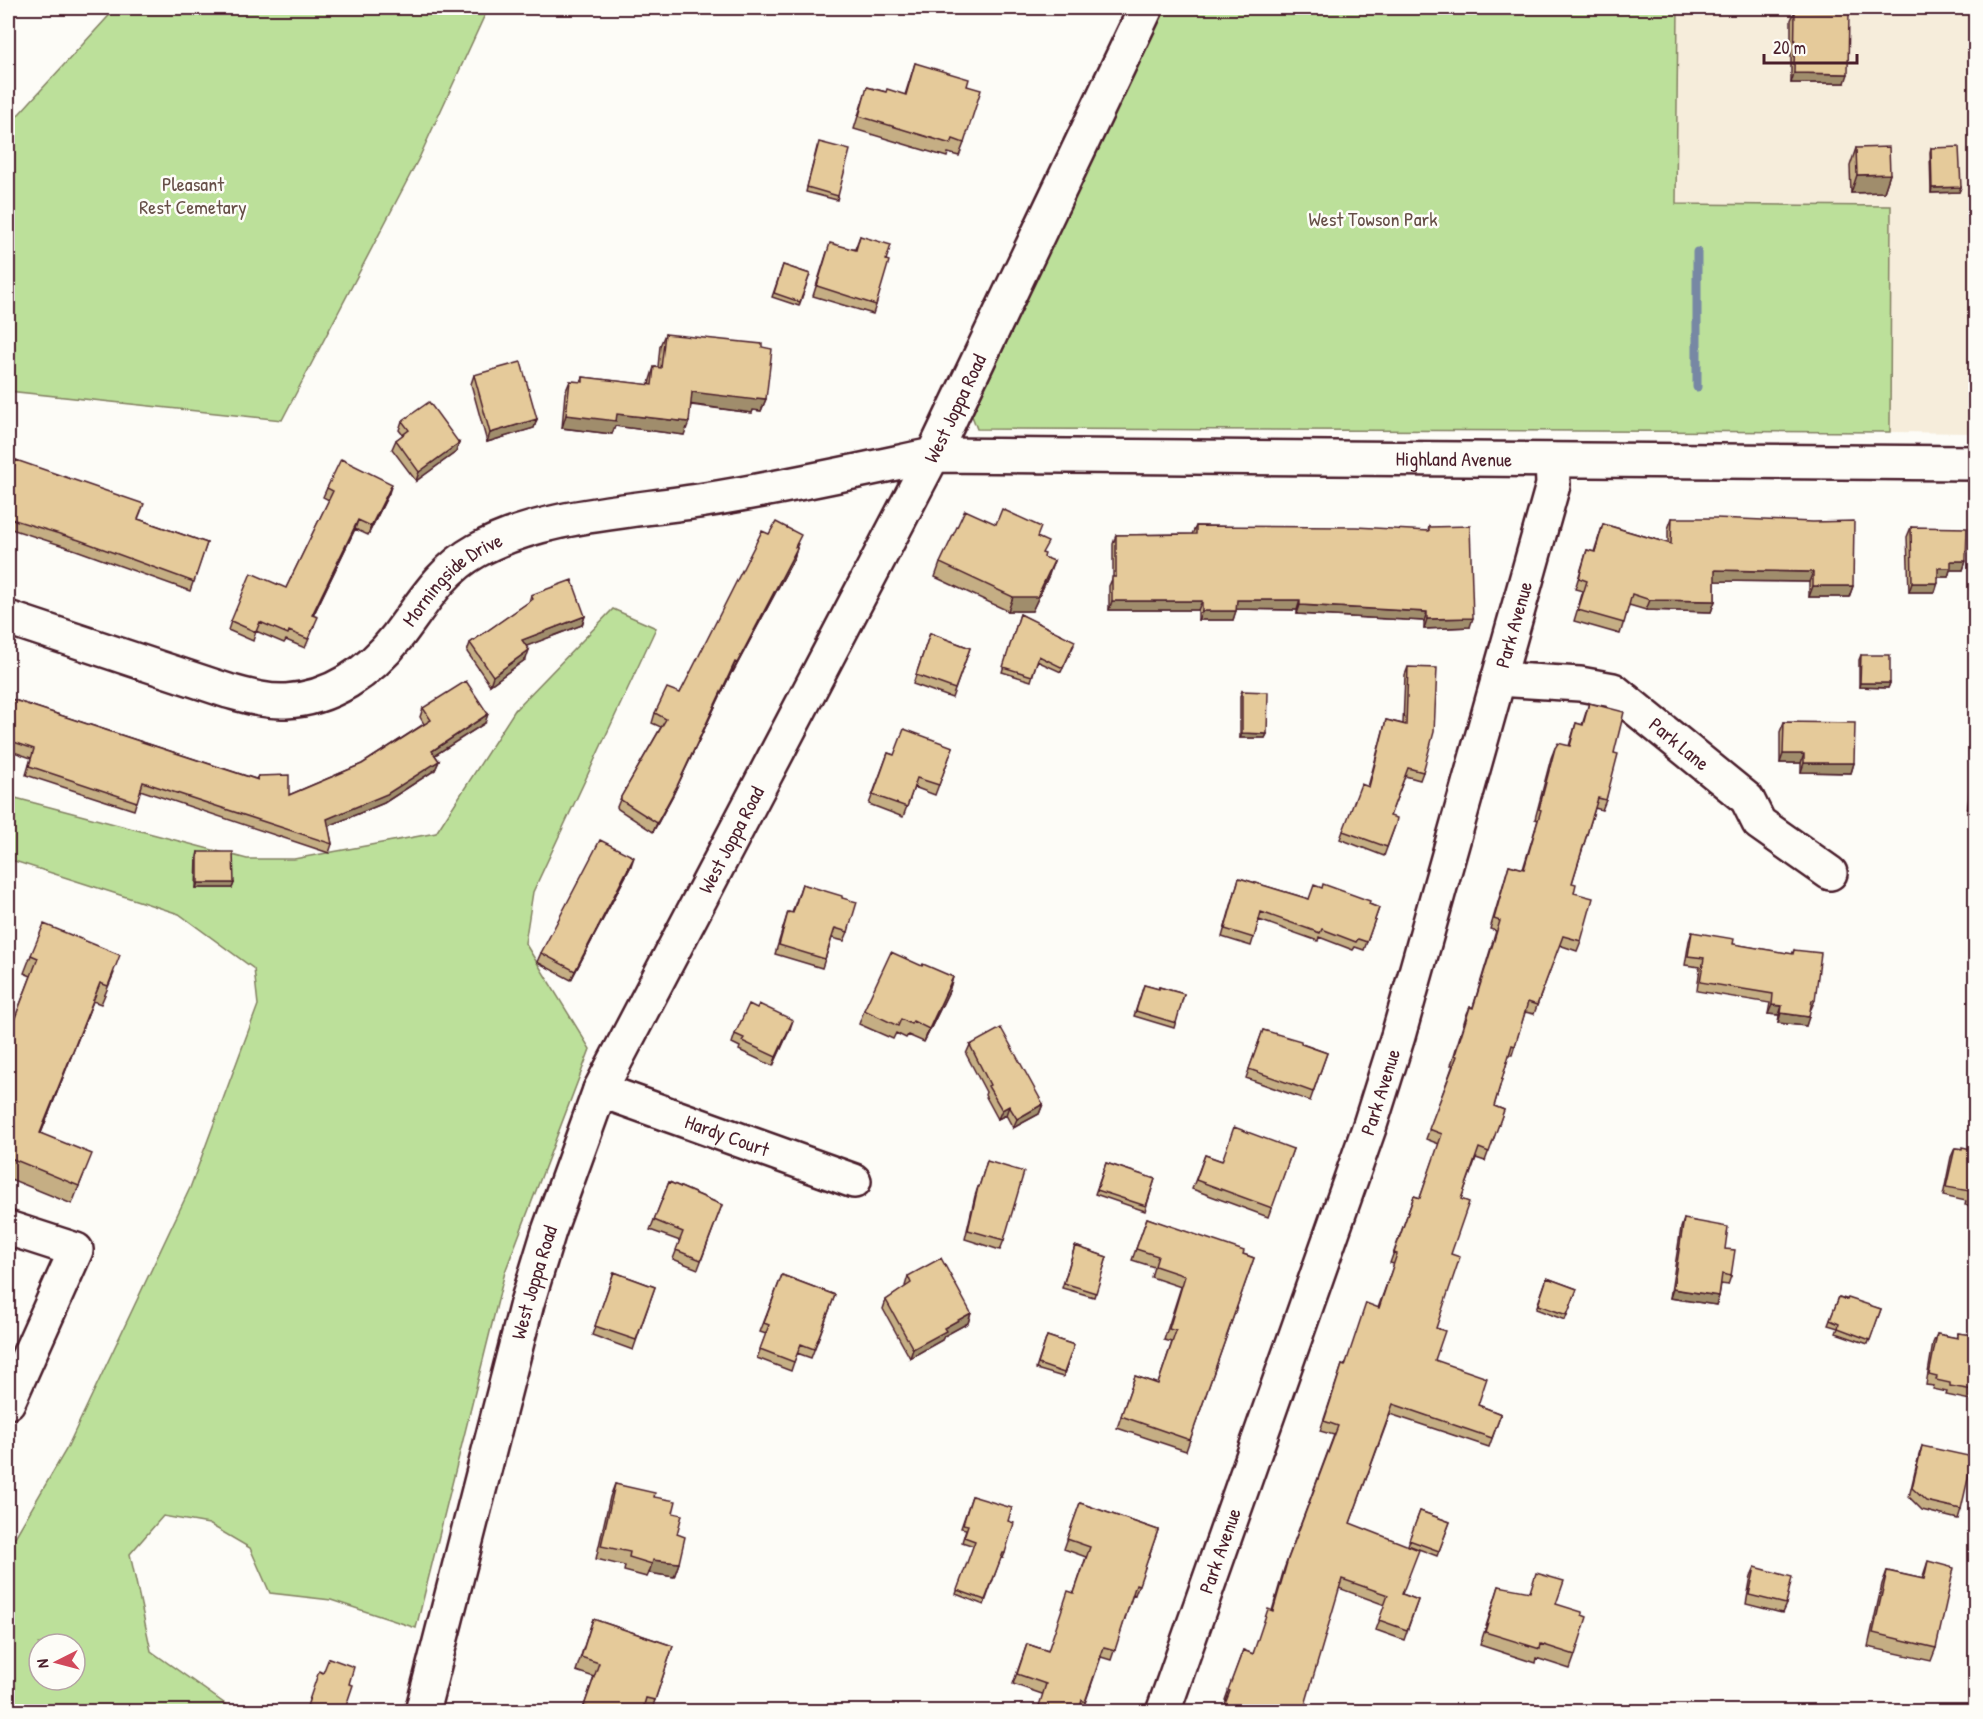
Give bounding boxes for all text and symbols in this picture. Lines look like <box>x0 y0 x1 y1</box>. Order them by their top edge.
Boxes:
scale bar <box>1764 27 1857 65</box>
text: 20 m <box>1773 35 1806 60</box>
park label: Pleasant Rest Cemetary <box>139 170 247 220</box>
park label: West Towson Park <box>1309 205 1438 232</box>
street label: West Joppa Road <box>917 349 992 467</box>
street label: Highland Avenue <box>1395 445 1512 472</box>
street label: Morningside Drive <box>395 526 506 632</box>
street label: Park Avenue <box>1488 578 1538 671</box>
street label: Park Lane <box>1644 711 1715 776</box>
street label: West Joppa Road <box>692 781 770 898</box>
street label: Park Avenue <box>1354 1045 1406 1139</box>
street label: Hardy Court <box>682 1108 774 1163</box>
street label: West Joppa Road <box>504 1221 563 1342</box>
street label: Park Avenue <box>1192 1504 1247 1597</box>
north arrow <box>27 1632 87 1692</box>
text: N <box>31 1658 53 1669</box>

